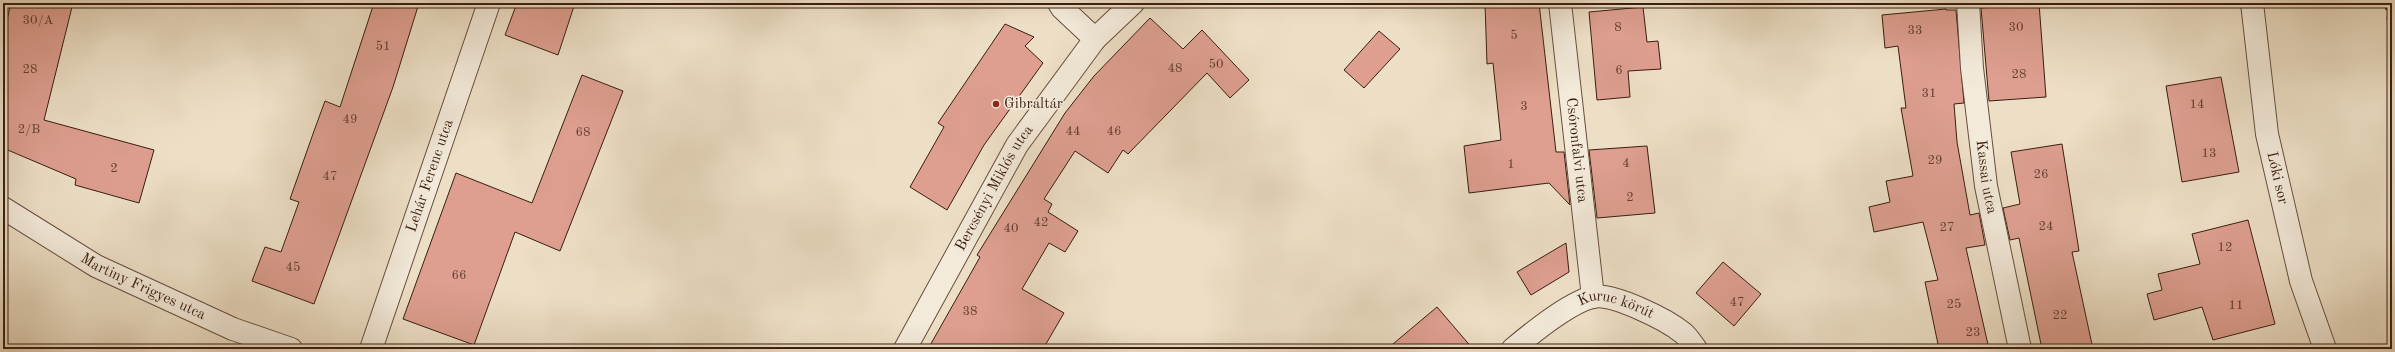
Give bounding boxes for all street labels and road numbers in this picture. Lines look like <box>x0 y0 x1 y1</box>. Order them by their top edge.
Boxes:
street label: Csóronfalvi utca <box>1563 97 1590 204</box>
street label: Lehár Ferenc utca <box>404 117 456 234</box>
street label: Bercsényi Miklós utca <box>953 122 1036 253</box>
street label: Kassai utca <box>1973 139 1999 216</box>
street label: Lóki sor <box>2264 150 2291 206</box>
street label: Martiny Frigyes utca <box>78 251 208 323</box>
street label: Kuruc körút <box>1575 289 1656 322</box>

